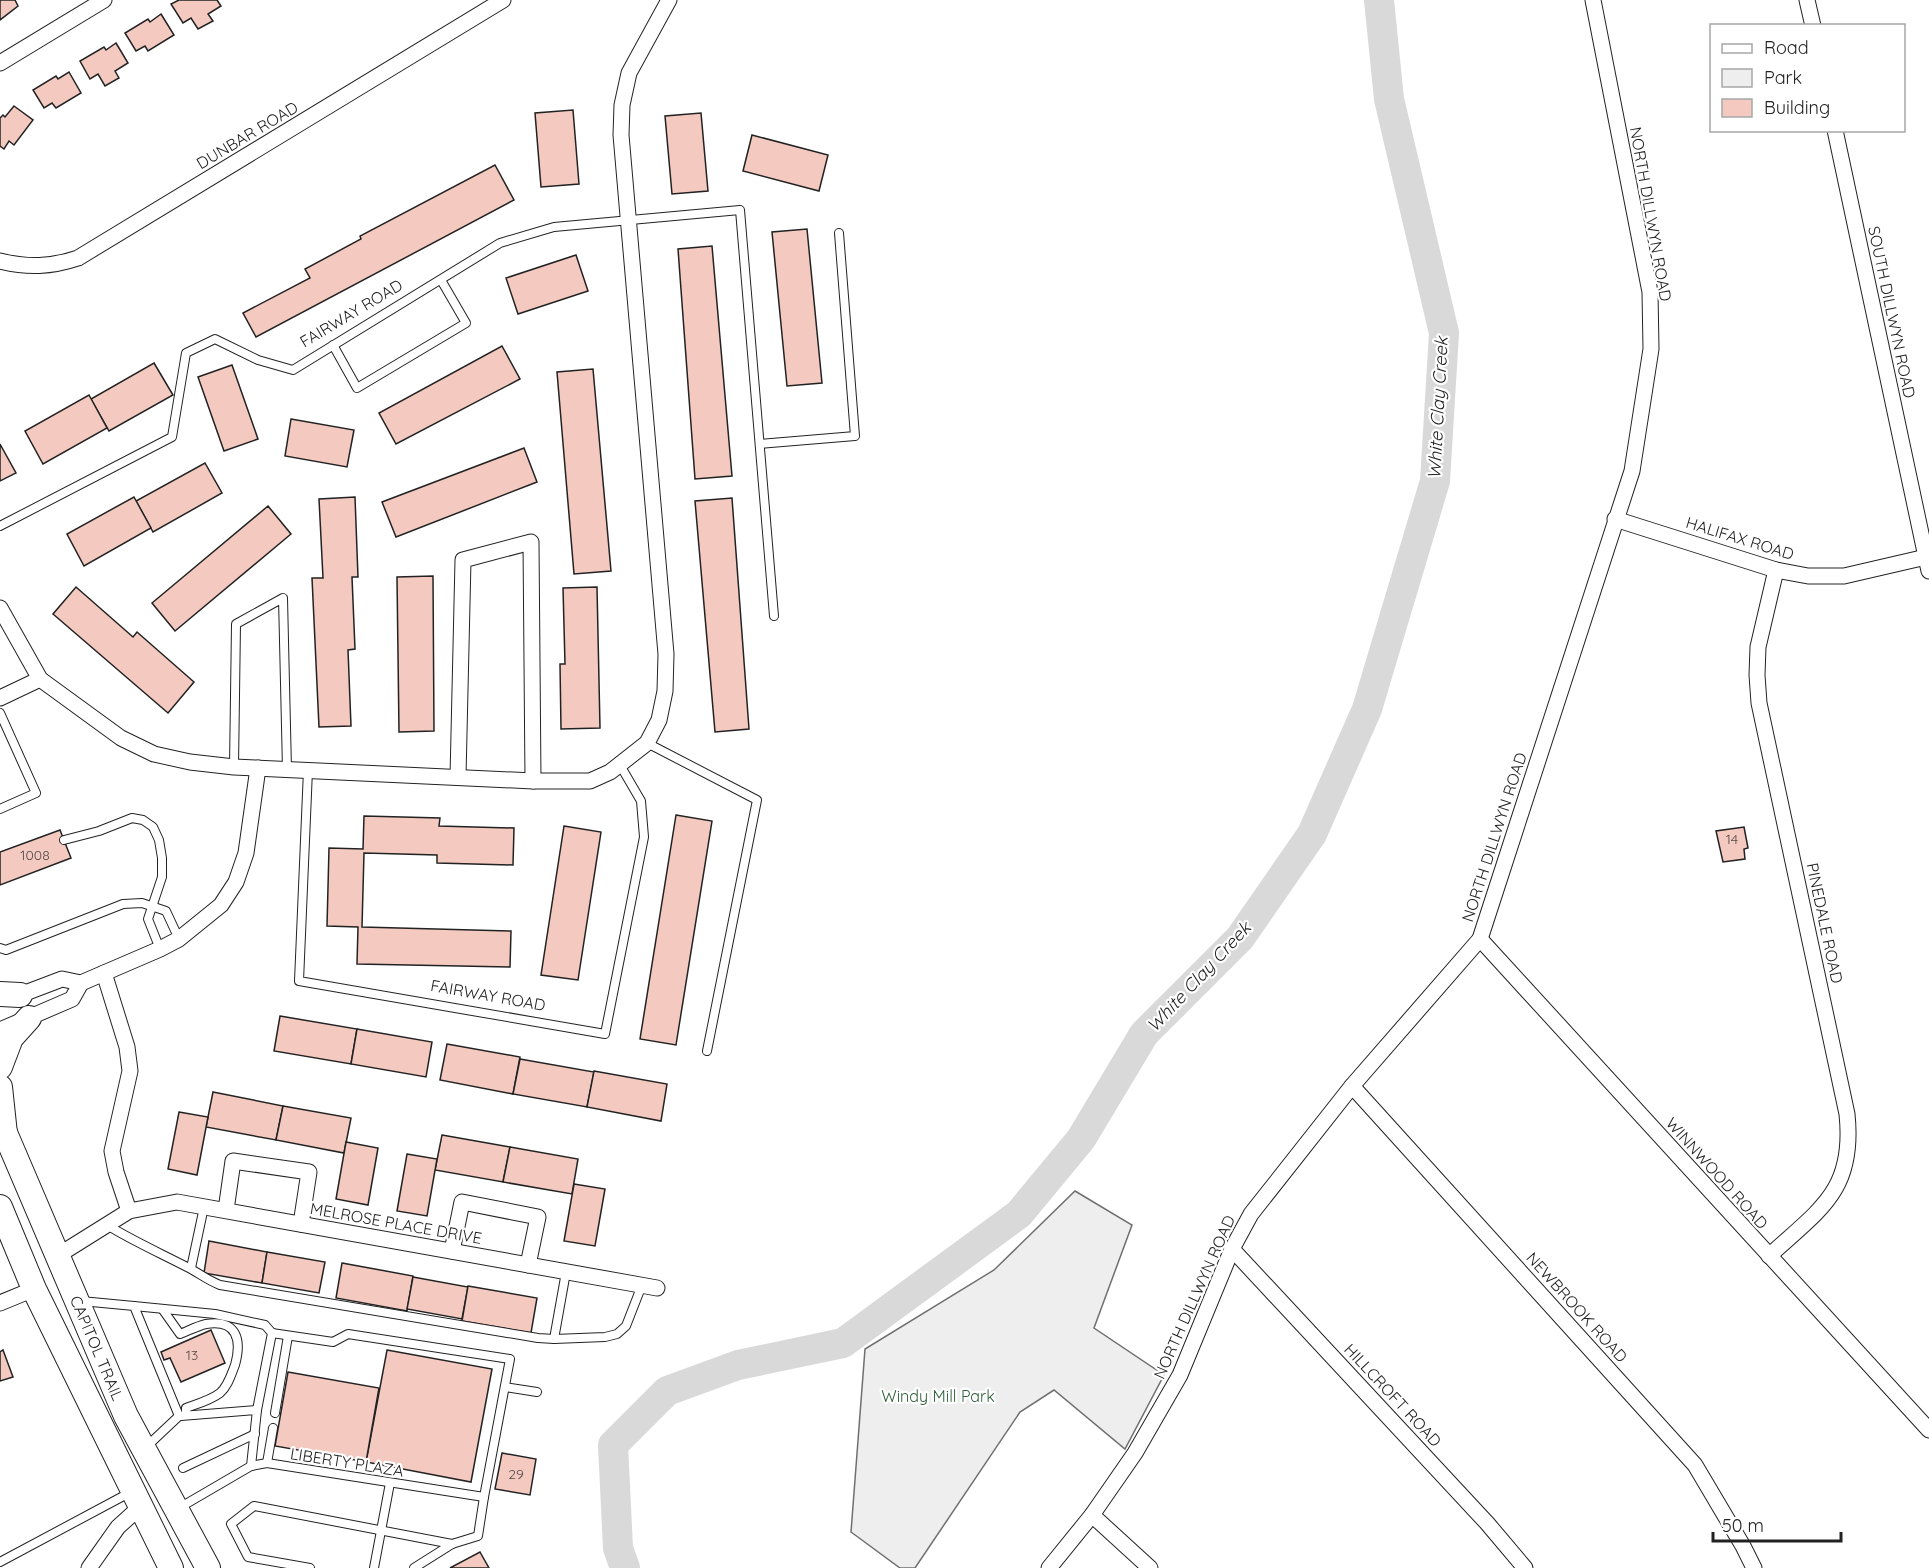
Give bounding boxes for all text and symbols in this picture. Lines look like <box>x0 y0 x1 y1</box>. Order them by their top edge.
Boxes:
legend <box>1710 24 1905 132</box>
text: Road <box>1764 36 1809 59</box>
text: Park <box>1764 66 1802 89</box>
text: Building <box>1764 96 1830 119</box>
street label: DUNBAR ROAD <box>193 97 301 173</box>
street label: NORTH DILLWYN ROAD <box>1626 125 1676 303</box>
street label: SOUTH DILLWYN ROAD <box>1864 224 1920 400</box>
street label: FAIRWAY ROAD <box>296 274 406 352</box>
water label: White Clay Creek <box>1422 335 1453 480</box>
street label: HALIFAX ROAD <box>1684 512 1796 564</box>
street label: NORTH DILLWYN ROAD <box>1457 750 1531 924</box>
house number: 14 <box>1726 830 1738 848</box>
house number: 1008 <box>20 846 50 864</box>
street label: PINEDALE ROAD <box>1802 861 1848 985</box>
water label: White Clay Creek <box>1142 916 1257 1037</box>
street label: FAIRWAY ROAD <box>429 975 547 1015</box>
street label: WINNWOOD ROAD <box>1662 1113 1772 1233</box>
street label: MELROSE PLACE DRIVE <box>308 1198 484 1248</box>
street label: NORTH DILLWYN ROAD <box>1149 1212 1239 1382</box>
street label: NEWBROOK ROAD <box>1522 1248 1632 1366</box>
street label: CAPITOL TRAIL <box>66 1293 128 1404</box>
street label: HILLCROFT ROAD <box>1340 1339 1446 1451</box>
house number: 13 <box>186 1346 198 1364</box>
park label: Windy Mill Park <box>881 1386 995 1406</box>
street label: LIBERTY PLAZA <box>289 1443 405 1481</box>
house number: 29 <box>508 1465 524 1483</box>
scale bar <box>1713 1505 1840 1543</box>
text: 50 m <box>1722 1514 1764 1537</box>

